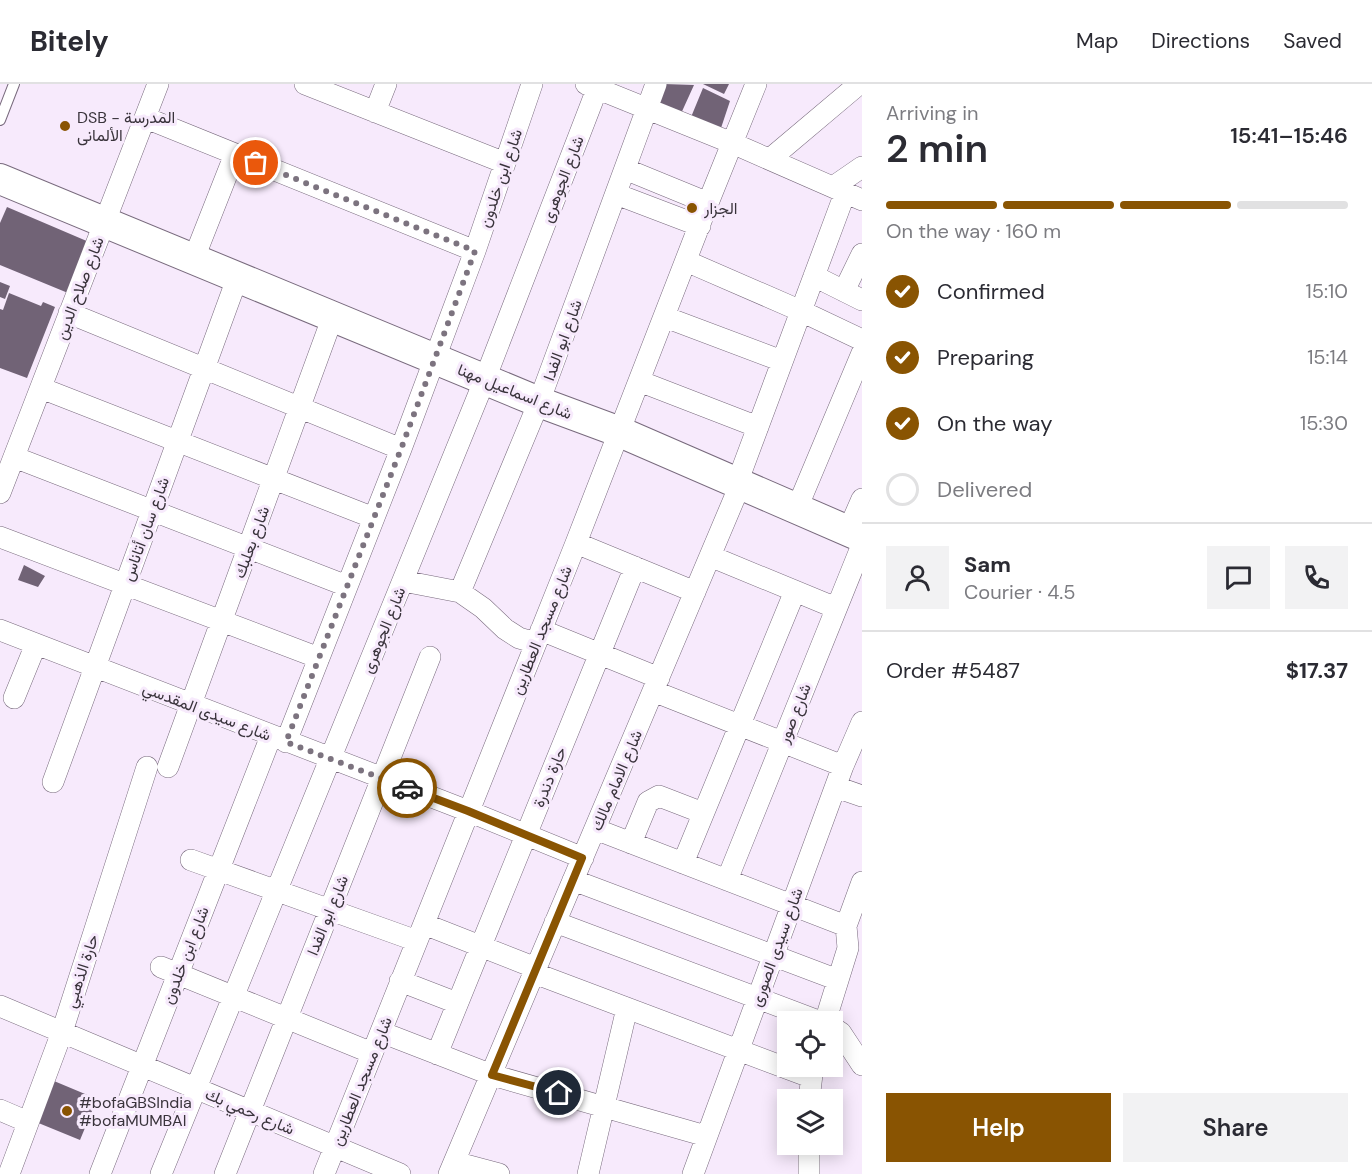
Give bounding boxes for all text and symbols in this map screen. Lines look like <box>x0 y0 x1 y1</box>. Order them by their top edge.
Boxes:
text: Bitely <box>30 23 109 60</box>
text: Map <box>1076 27 1118 55</box>
text: Directions <box>1151 27 1250 55</box>
text: Saved <box>1283 27 1342 55</box>
text: Arriving in <box>886 100 978 126</box>
place label: DSB - المدرسة الألمانى <box>77 107 175 146</box>
marker: DSB - المدرسة الألمانى <box>58 119 72 133</box>
text: 15:41–15:46 <box>1230 121 1348 150</box>
text: 2 min <box>886 123 988 174</box>
street label: شارع ابن خلدون <box>474 126 528 231</box>
street label: شارع الجوهرى <box>536 133 590 226</box>
pin <box>230 137 281 188</box>
icon: bag <box>239 146 272 179</box>
place label: الجزار <box>703 198 738 219</box>
marker: الجزار <box>685 201 699 215</box>
text: On the way · 160 m <box>886 218 1061 244</box>
street label: شارع صلاح الدين <box>50 234 110 343</box>
icon: check <box>886 275 919 308</box>
text: Confirmed <box>937 277 1045 306</box>
text: 15:10 <box>1306 278 1348 304</box>
street label: شارع ابو الفدا <box>538 297 588 384</box>
icon: check <box>886 341 919 374</box>
text: Preparing <box>937 343 1034 372</box>
text: 15:14 <box>1307 344 1348 370</box>
street label: شارع اسماعيل مهنا <box>454 359 575 425</box>
icon: check <box>886 407 919 440</box>
text: On the way <box>937 409 1052 438</box>
text: 15:30 <box>1300 410 1348 436</box>
street label: شارع سان أتاناس <box>117 474 175 584</box>
text: Delivered <box>937 475 1032 504</box>
street label: شارع بعلبك <box>229 503 275 582</box>
button: person <box>886 546 949 609</box>
button: chat <box>1207 546 1270 609</box>
button: phone <box>1285 546 1348 609</box>
text: Sam <box>964 550 1011 579</box>
street label: شارع مسجد العطارين <box>506 563 578 698</box>
text: Courier · 4.5 <box>964 579 1076 605</box>
street label: شارع الجوهرى <box>357 584 411 677</box>
text: Order #5487 <box>886 656 1020 685</box>
text: $17.37 <box>1286 656 1348 685</box>
street label: شارع سيدى المقدسي <box>139 677 274 748</box>
street label: شارع صور <box>773 680 817 747</box>
street label: شارع الامام مالك <box>586 727 648 834</box>
street label: حارة دندرة <box>528 744 571 810</box>
courier <box>377 758 437 818</box>
icon: car <box>391 772 424 805</box>
street label: شارع ابو الفدا <box>302 872 354 959</box>
street label: شارع سيدى الصورى <box>745 885 809 1010</box>
street label: شارع ابن خلدون <box>157 903 215 1007</box>
street label: حارة الذهبي <box>60 931 106 1012</box>
map controls <box>777 1011 843 1155</box>
button: locate <box>777 1011 843 1077</box>
street label: شارع مسجد العطارين <box>326 1014 398 1149</box>
pin <box>533 1067 584 1118</box>
icon: home <box>542 1076 575 1109</box>
street label: شارع رحمي بك <box>201 1083 297 1142</box>
button: layers <box>777 1089 843 1155</box>
place label: #bofaGBSIndia #bofaMUMBAI <box>79 1092 192 1131</box>
button: Help <box>886 1093 1111 1162</box>
button: Share <box>1123 1093 1348 1162</box>
marker: #bofaGBSIndia #bofaMUMBAI <box>60 1104 74 1118</box>

